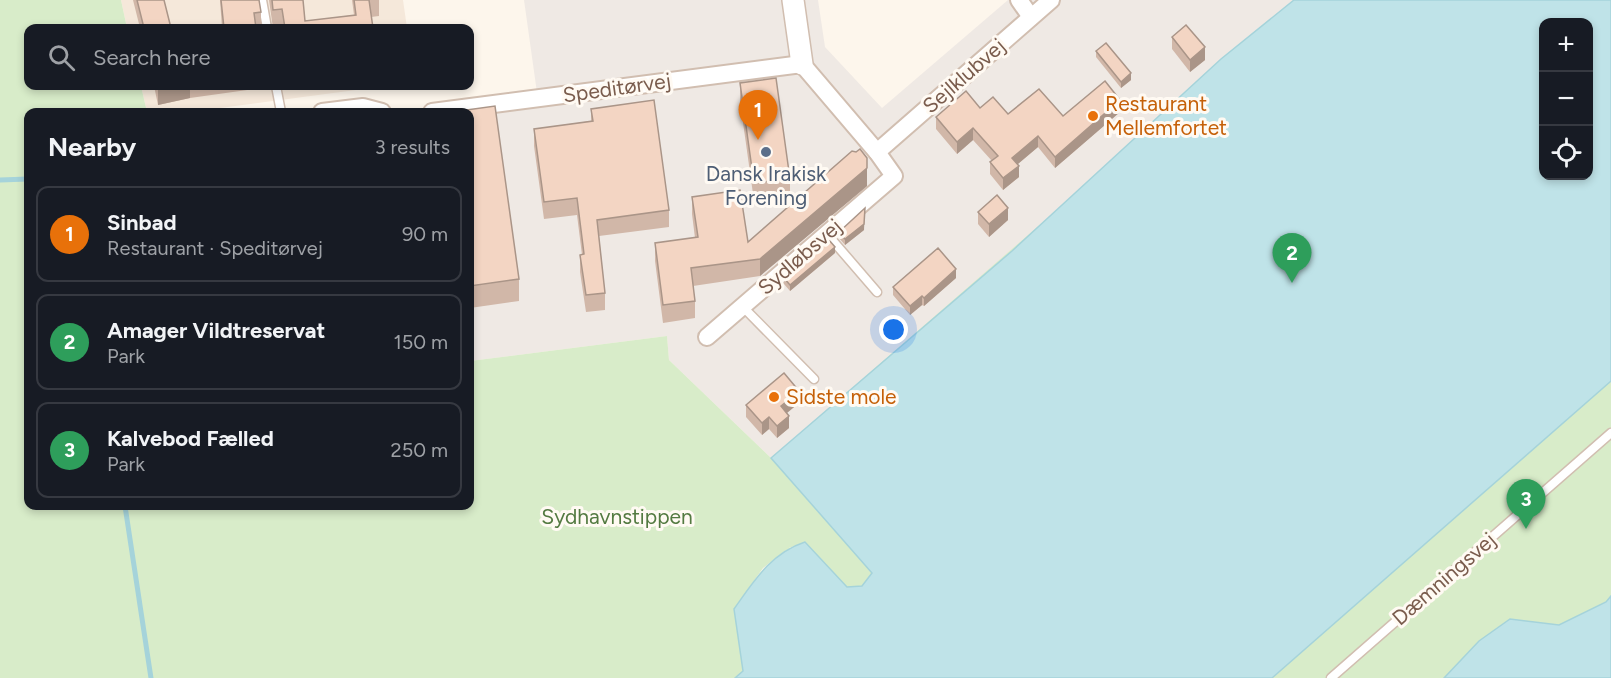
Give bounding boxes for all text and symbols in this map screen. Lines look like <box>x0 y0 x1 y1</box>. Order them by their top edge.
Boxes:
map controls <box>1539 18 1593 180</box>
button: + <box>1539 18 1593 72</box>
search box <box>24 24 474 90</box>
street label: Sejlklubvej <box>917 33 1010 118</box>
icon: search <box>45 41 78 74</box>
text: Search here <box>93 44 211 71</box>
street label: Speditørvej <box>561 68 673 107</box>
button: − <box>1539 72 1593 126</box>
pin: 1 <box>738 90 777 140</box>
place label: Restaurant Mellemfortet <box>1105 91 1227 140</box>
marker: Restaurant Mellemfortet <box>1086 109 1100 123</box>
button: locate <box>1539 126 1593 180</box>
text: Nearby <box>48 131 136 163</box>
text: 3 results <box>375 135 450 159</box>
marker: Dansk Irakisk Forening <box>759 145 773 159</box>
place label: Dansk Irakisk Forening <box>706 161 827 210</box>
text: Sinbad <box>107 209 177 236</box>
street label: Sydløbsvej <box>753 214 847 300</box>
text: 1 <box>65 222 74 246</box>
text: 90 m <box>402 222 448 246</box>
pin: 2 <box>1272 234 1312 283</box>
text: Restaurant · Speditørvej <box>107 236 323 260</box>
your location <box>879 315 908 344</box>
text: Amager Vildtreservat <box>107 317 325 344</box>
text: 2 <box>64 330 75 354</box>
text: 150 m <box>393 330 448 354</box>
text: Park <box>107 344 145 368</box>
place label: Sidste mole <box>786 384 897 409</box>
marker: Sidste mole <box>767 390 781 404</box>
text: Kalvebod Fælled <box>107 425 274 452</box>
text: 3 <box>64 438 75 462</box>
text: 250 m <box>391 438 448 462</box>
text: Park <box>107 452 145 476</box>
pin: 3 <box>1506 480 1546 529</box>
park label: Sydhavnstippen <box>541 504 693 529</box>
street label: Dæmningsvej <box>1387 527 1501 630</box>

